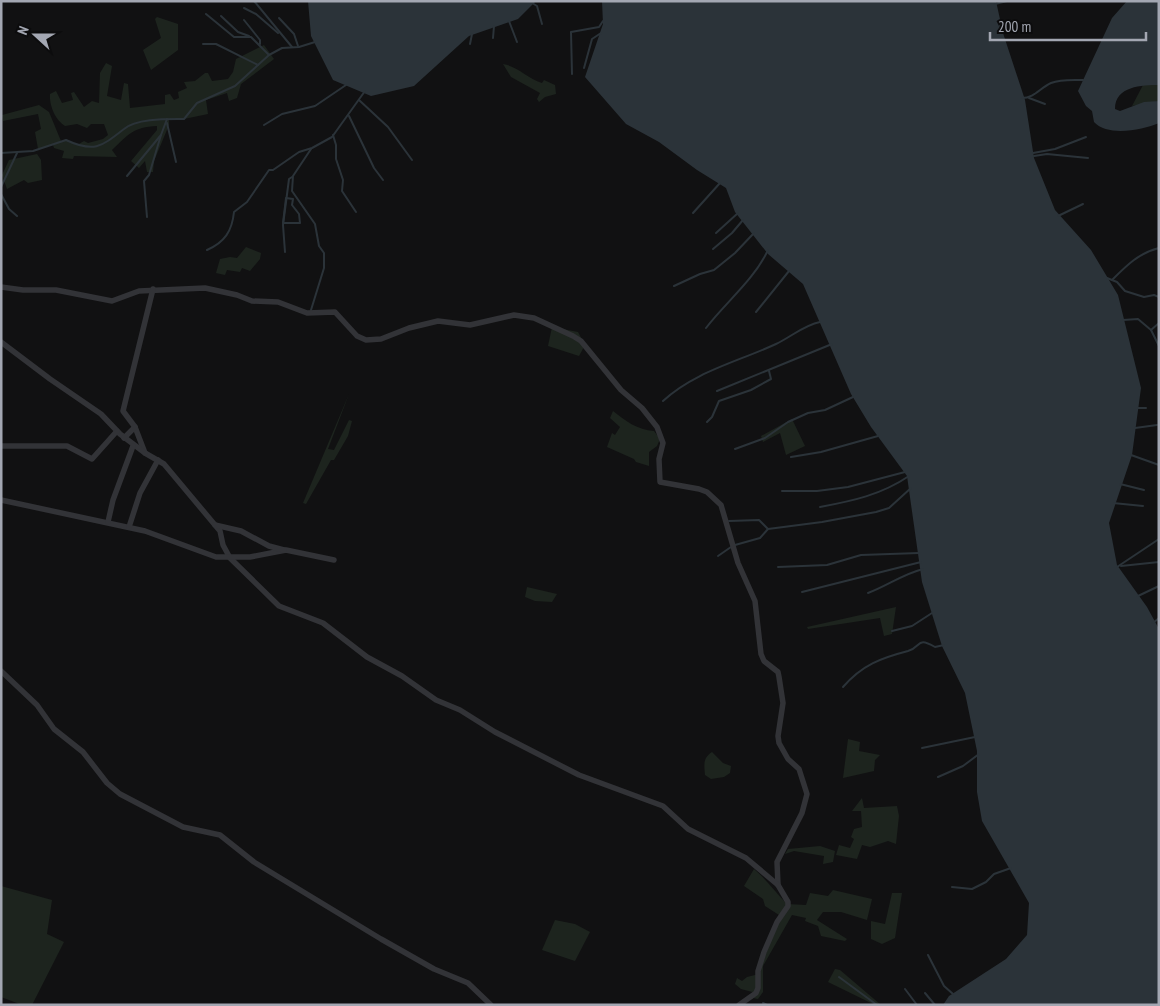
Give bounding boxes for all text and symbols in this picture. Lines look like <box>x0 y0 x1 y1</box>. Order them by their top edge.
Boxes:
north arrow <box>10 10 60 60</box>
scale bar <box>990 10 1146 42</box>
text: 200 m <box>998 17 1031 36</box>
text: N <box>13 24 33 37</box>

